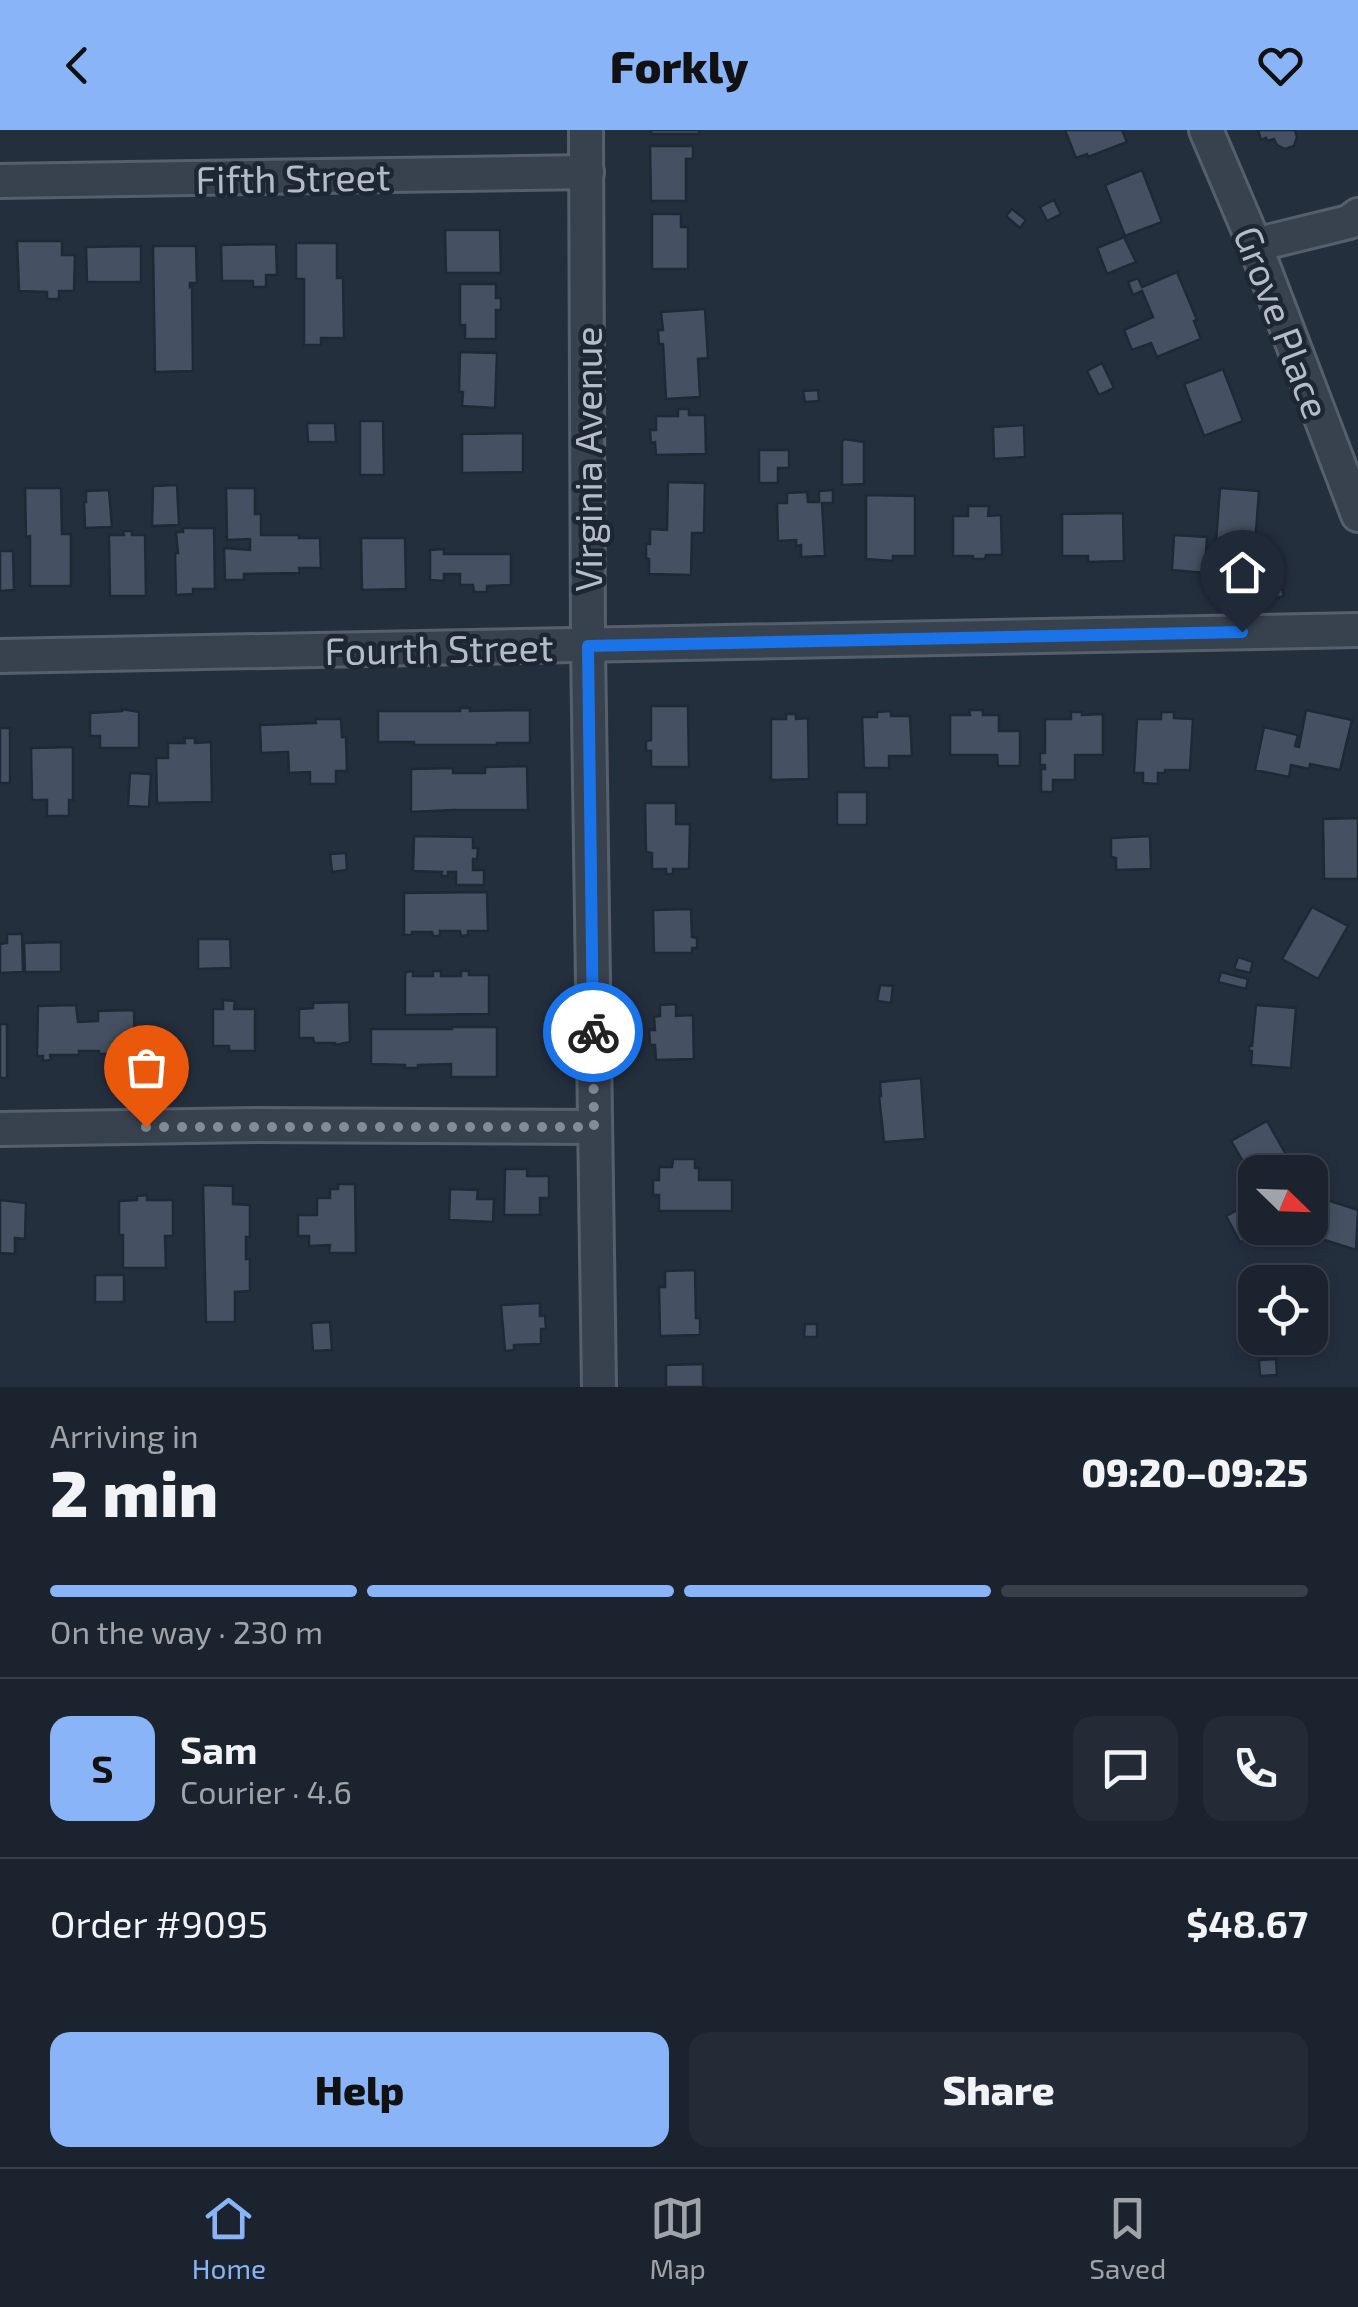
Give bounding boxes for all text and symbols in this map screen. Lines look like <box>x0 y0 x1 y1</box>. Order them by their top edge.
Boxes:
icon: back <box>50 38 105 93</box>
text: Forkly <box>610 38 748 92</box>
icon: heart <box>1253 38 1308 93</box>
street label: Fifth Street <box>195 152 391 202</box>
street label: Grove Place <box>1225 219 1341 425</box>
street label: Virginia Avenue <box>564 326 610 592</box>
pin <box>1200 530 1285 633</box>
icon: home <box>1215 545 1270 600</box>
street label: Fourth Street <box>324 623 554 673</box>
courier <box>543 982 643 1082</box>
icon: bike <box>566 1005 621 1060</box>
pin <box>104 1025 189 1128</box>
icon: bag <box>119 1040 174 1095</box>
north arrow <box>1238 1155 1328 1245</box>
map controls <box>1238 1155 1328 1355</box>
button: locate <box>1238 1265 1328 1355</box>
text: Arriving in <box>50 1416 199 1454</box>
text: 09:20–09:25 <box>1082 1449 1308 1495</box>
text: 2 min <box>50 1452 218 1530</box>
text: On the way · 230 m <box>50 1612 323 1650</box>
button: chat <box>1073 1716 1178 1821</box>
button: phone <box>1203 1716 1308 1821</box>
text: Sam <box>180 1726 257 1772</box>
text: S <box>91 1745 114 1791</box>
text: Courier · 4.6 <box>180 1772 352 1810</box>
text: Order #9095 <box>50 1900 268 1946</box>
text: $48.67 <box>1186 1900 1308 1946</box>
button: Help <box>50 2032 669 2147</box>
button: Share <box>689 2032 1308 2147</box>
tab: Home <box>192 2191 266 2285</box>
tab: Map <box>650 2191 706 2285</box>
tab: Saved <box>1089 2191 1166 2285</box>

